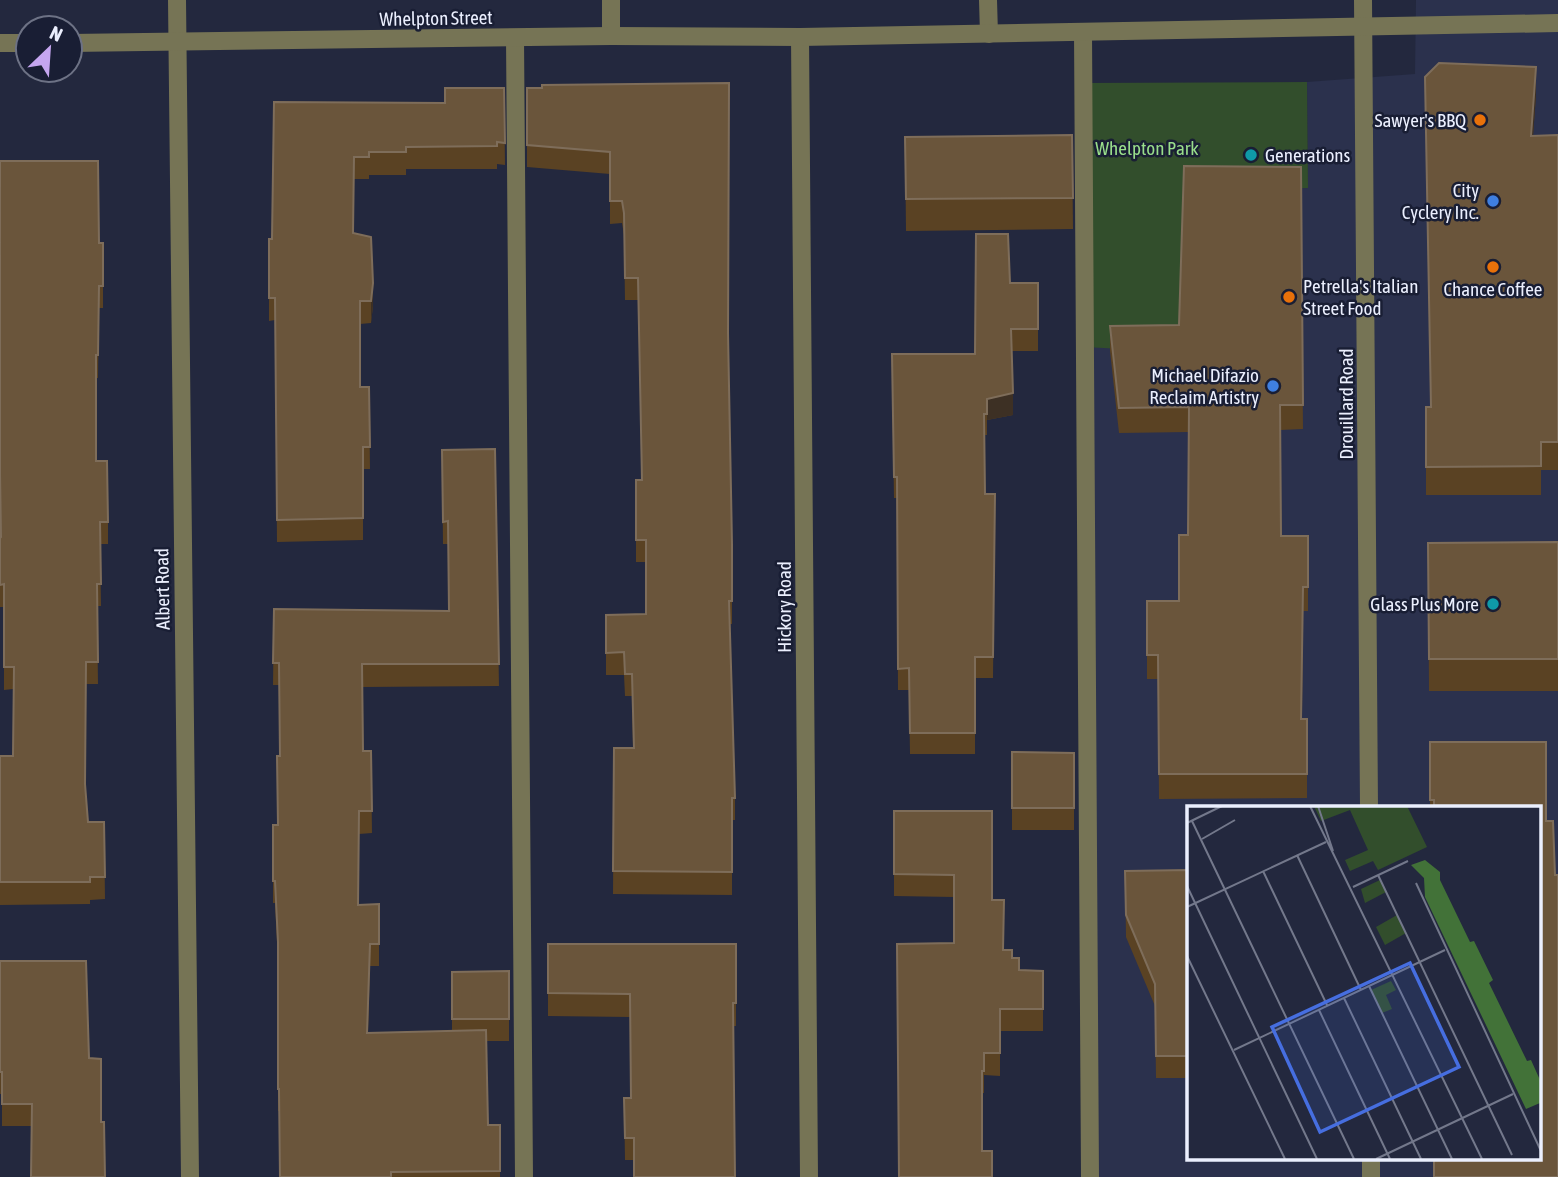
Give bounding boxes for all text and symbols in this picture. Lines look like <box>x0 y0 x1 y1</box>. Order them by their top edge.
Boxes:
street label: Whelpton Street <box>379 6 493 30</box>
north arrow <box>14 14 84 84</box>
text: N <box>46 21 66 46</box>
place label: Sawyer's BBQ <box>1374 109 1467 131</box>
marker: Sawyer's BBQ <box>1472 112 1488 128</box>
park label: Whelpton Park <box>1095 137 1199 159</box>
place label: Generations <box>1265 144 1351 166</box>
marker: Generations <box>1243 147 1259 163</box>
place label: City Cyclery Inc. <box>1402 179 1479 223</box>
marker: City Cyclery Inc. <box>1485 193 1501 209</box>
marker: Chance Coffee <box>1485 259 1501 275</box>
place label: Petrella's Italian Street Food <box>1303 275 1418 319</box>
place label: Chance Coffee <box>1443 278 1543 300</box>
marker: Petrella's Italian Street Food <box>1281 289 1297 305</box>
street label: Drouillard Road <box>1335 348 1357 460</box>
place label: Michael Difazio Reclaim Artistry <box>1149 364 1259 408</box>
marker: Michael Difazio Reclaim Artistry <box>1265 378 1281 394</box>
street label: Albert Road <box>150 548 174 630</box>
street label: Hickory Road <box>773 561 795 653</box>
place label: Glass Plus More <box>1370 593 1479 615</box>
marker: Glass Plus More <box>1485 596 1501 612</box>
inset map <box>1187 806 1540 1160</box>

